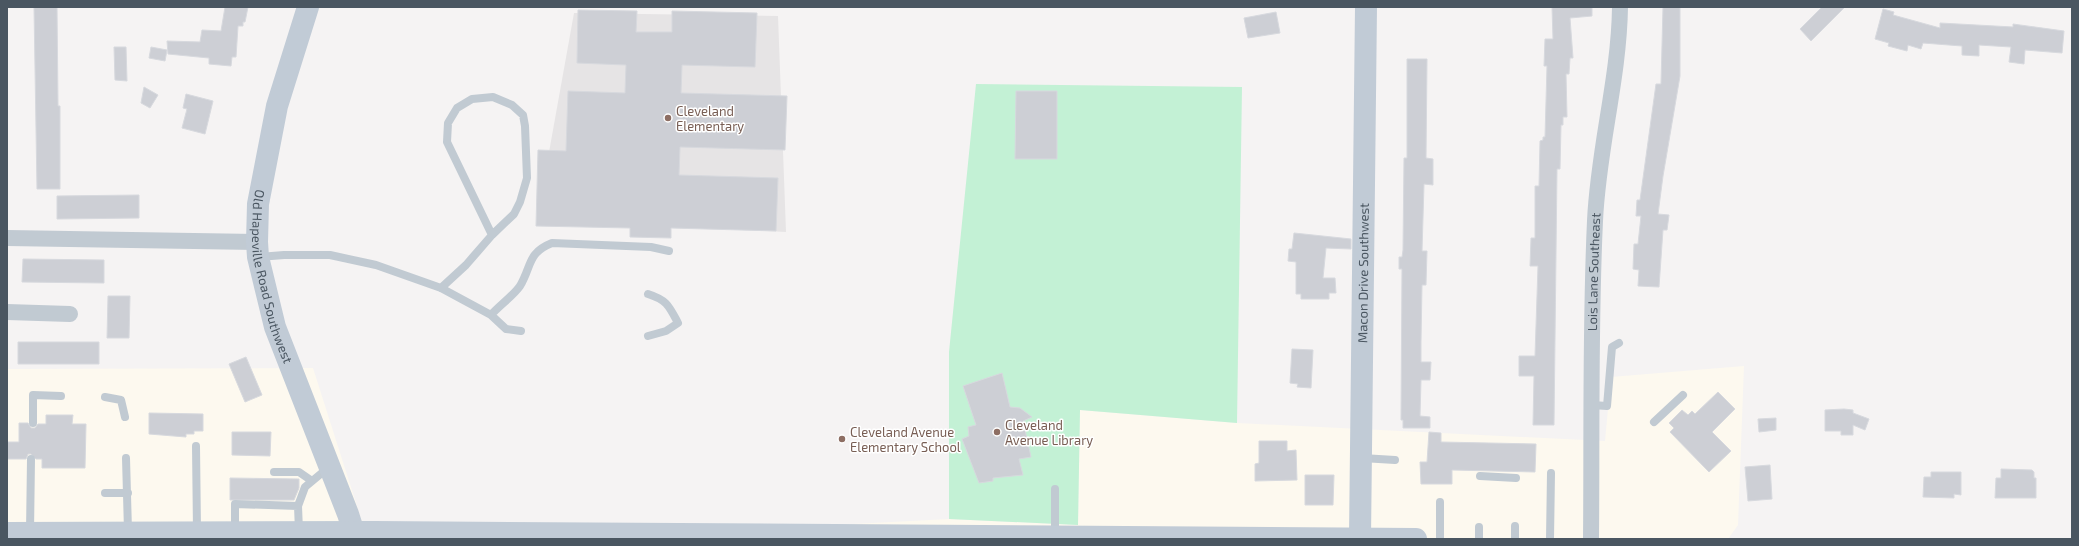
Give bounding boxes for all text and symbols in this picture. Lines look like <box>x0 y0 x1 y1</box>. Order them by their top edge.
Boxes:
place label: Cleveland Elementary <box>676 103 744 134</box>
marker: Cleveland Elementary <box>663 113 673 123</box>
street label: Old Hapeville Road Southwest <box>249 188 296 366</box>
street label: Macon Drive Southwest <box>1354 203 1372 343</box>
street label: Lois Lane Southeast <box>1584 212 1603 331</box>
place label: Cleveland Avenue Library <box>1005 417 1093 448</box>
place label: Cleveland Avenue Elementary School <box>850 424 961 455</box>
marker: Cleveland Avenue Library <box>992 427 1002 437</box>
marker: Cleveland Avenue Elementary School <box>837 434 847 444</box>

